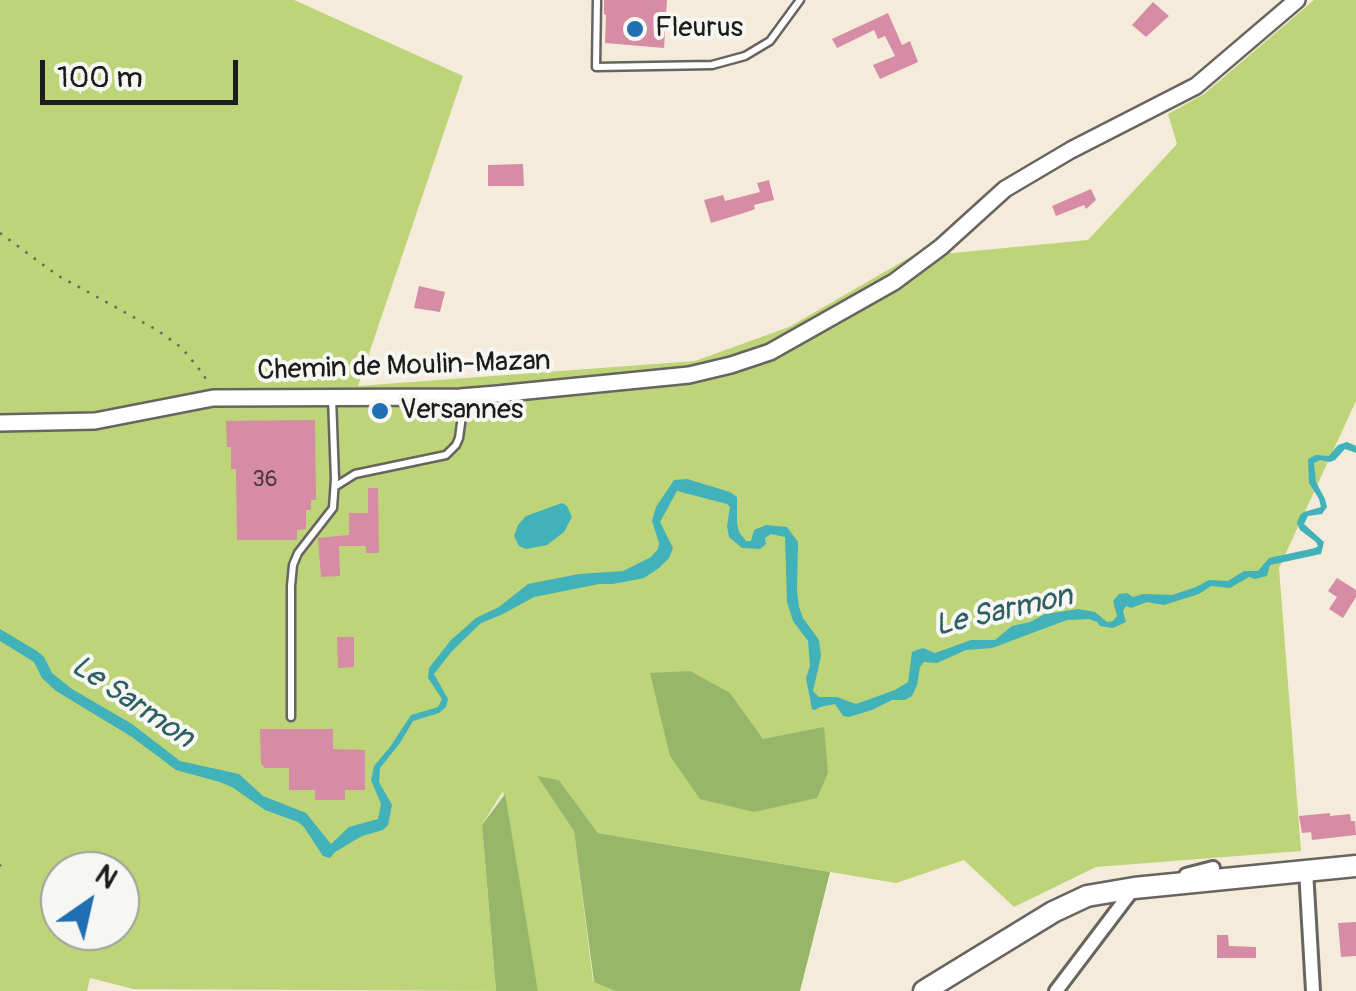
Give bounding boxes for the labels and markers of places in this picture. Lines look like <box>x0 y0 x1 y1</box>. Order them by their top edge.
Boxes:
place label: Fleurus <box>655 12 743 46</box>
marker: Fleurus <box>624 18 646 40</box>
place label: Versannes <box>400 394 523 428</box>
marker: Versannes <box>369 400 391 422</box>

